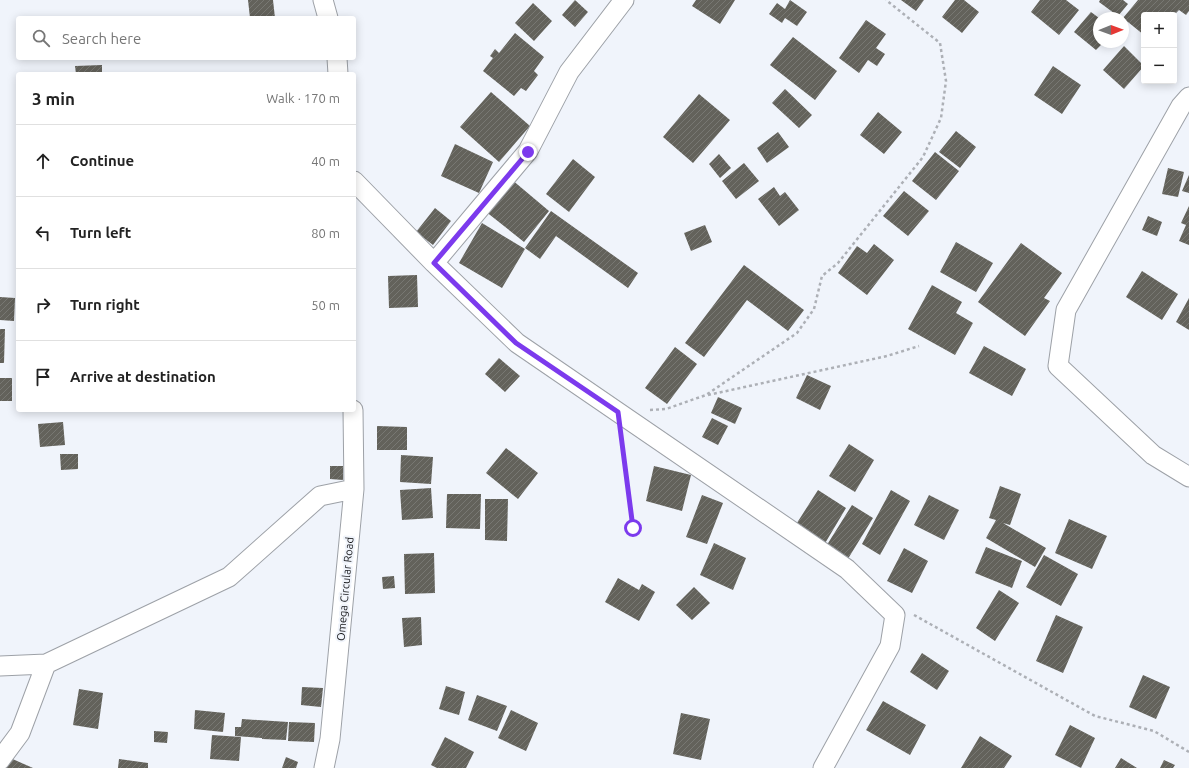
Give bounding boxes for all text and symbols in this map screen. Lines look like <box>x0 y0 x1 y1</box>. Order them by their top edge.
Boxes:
north arrow <box>1093 12 1129 48</box>
map controls <box>1141 12 1177 84</box>
button: + <box>1141 12 1177 48</box>
search box <box>16 16 356 60</box>
icon: search <box>30 27 52 49</box>
text: Search here <box>62 30 141 47</box>
button: − <box>1141 48 1177 84</box>
text: 3 min <box>32 89 75 108</box>
text: Walk · 170 m <box>266 91 340 105</box>
route end <box>519 143 537 161</box>
icon: ahead <box>32 150 54 172</box>
text: Continue <box>70 152 134 169</box>
text: 40 m <box>311 154 340 168</box>
icon: left <box>32 222 54 244</box>
text: Turn left <box>70 224 131 241</box>
text: 80 m <box>311 226 340 240</box>
icon: right <box>32 294 54 316</box>
text: Turn right <box>70 296 140 313</box>
text: 50 m <box>311 298 340 312</box>
icon: arrive <box>32 366 54 388</box>
text: Arrive at destination <box>70 368 216 385</box>
route start <box>624 519 642 537</box>
street label: Omega Circular Road <box>334 537 356 641</box>

